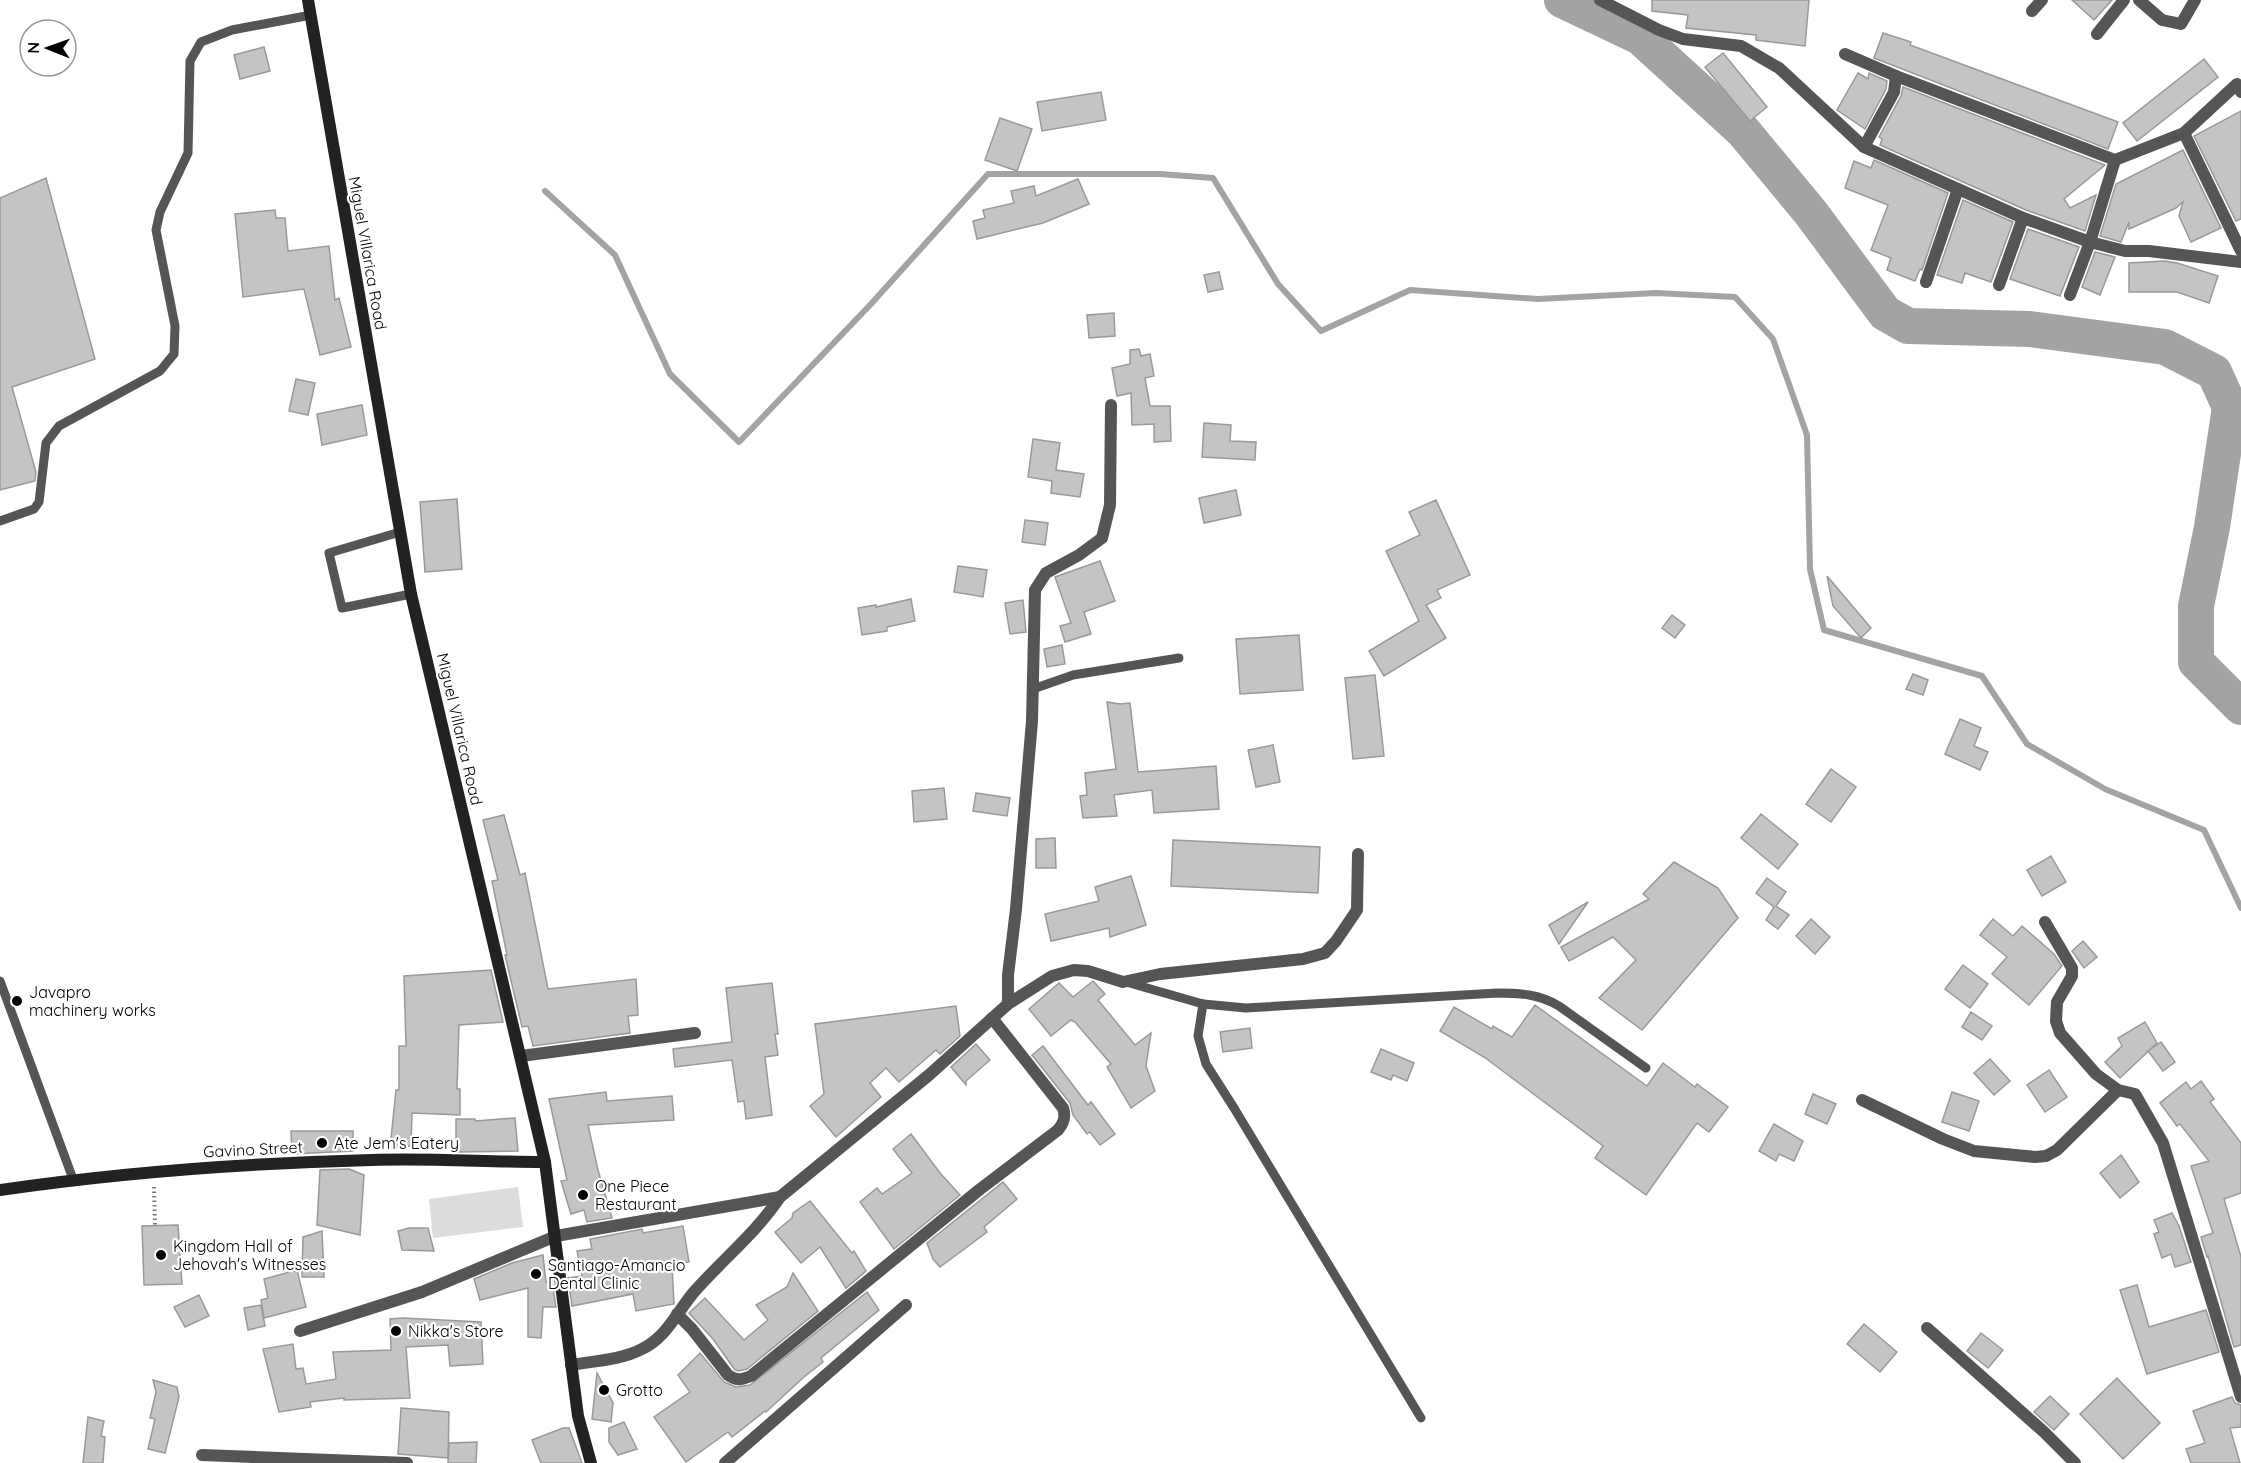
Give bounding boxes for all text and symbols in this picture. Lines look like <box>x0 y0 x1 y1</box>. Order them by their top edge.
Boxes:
north arrow <box>18 18 78 78</box>
text: N <box>23 42 43 54</box>
street label: Miguel Villarica Road <box>345 175 391 331</box>
street label: Miguel Villarica Road <box>433 651 487 807</box>
place label: Javapro machinery works <box>29 982 156 1020</box>
marker: Javapro machinery works <box>10 994 24 1008</box>
place label: Ate Jem's Eatery <box>334 1133 459 1153</box>
street label: Gavino Street <box>203 1136 303 1162</box>
marker: Ate Jem's Eatery <box>315 1136 329 1150</box>
place label: One Piece Restaurant <box>595 1176 677 1214</box>
marker: One Piece Restaurant <box>576 1188 590 1202</box>
place label: Kingdom Hall of Jehovah's Witnesses <box>173 1236 326 1274</box>
marker: Kingdom Hall of Jehovah's Witnesses <box>154 1248 168 1262</box>
place label: Santiago-Amancio Dental Clinic <box>548 1255 685 1293</box>
marker: Santiago-Amancio Dental Clinic <box>529 1267 543 1281</box>
place label: Nikka's Store <box>408 1321 504 1341</box>
marker: Nikka's Store <box>389 1324 403 1338</box>
place label: Grotto <box>616 1380 663 1400</box>
marker: Grotto <box>597 1383 611 1397</box>

